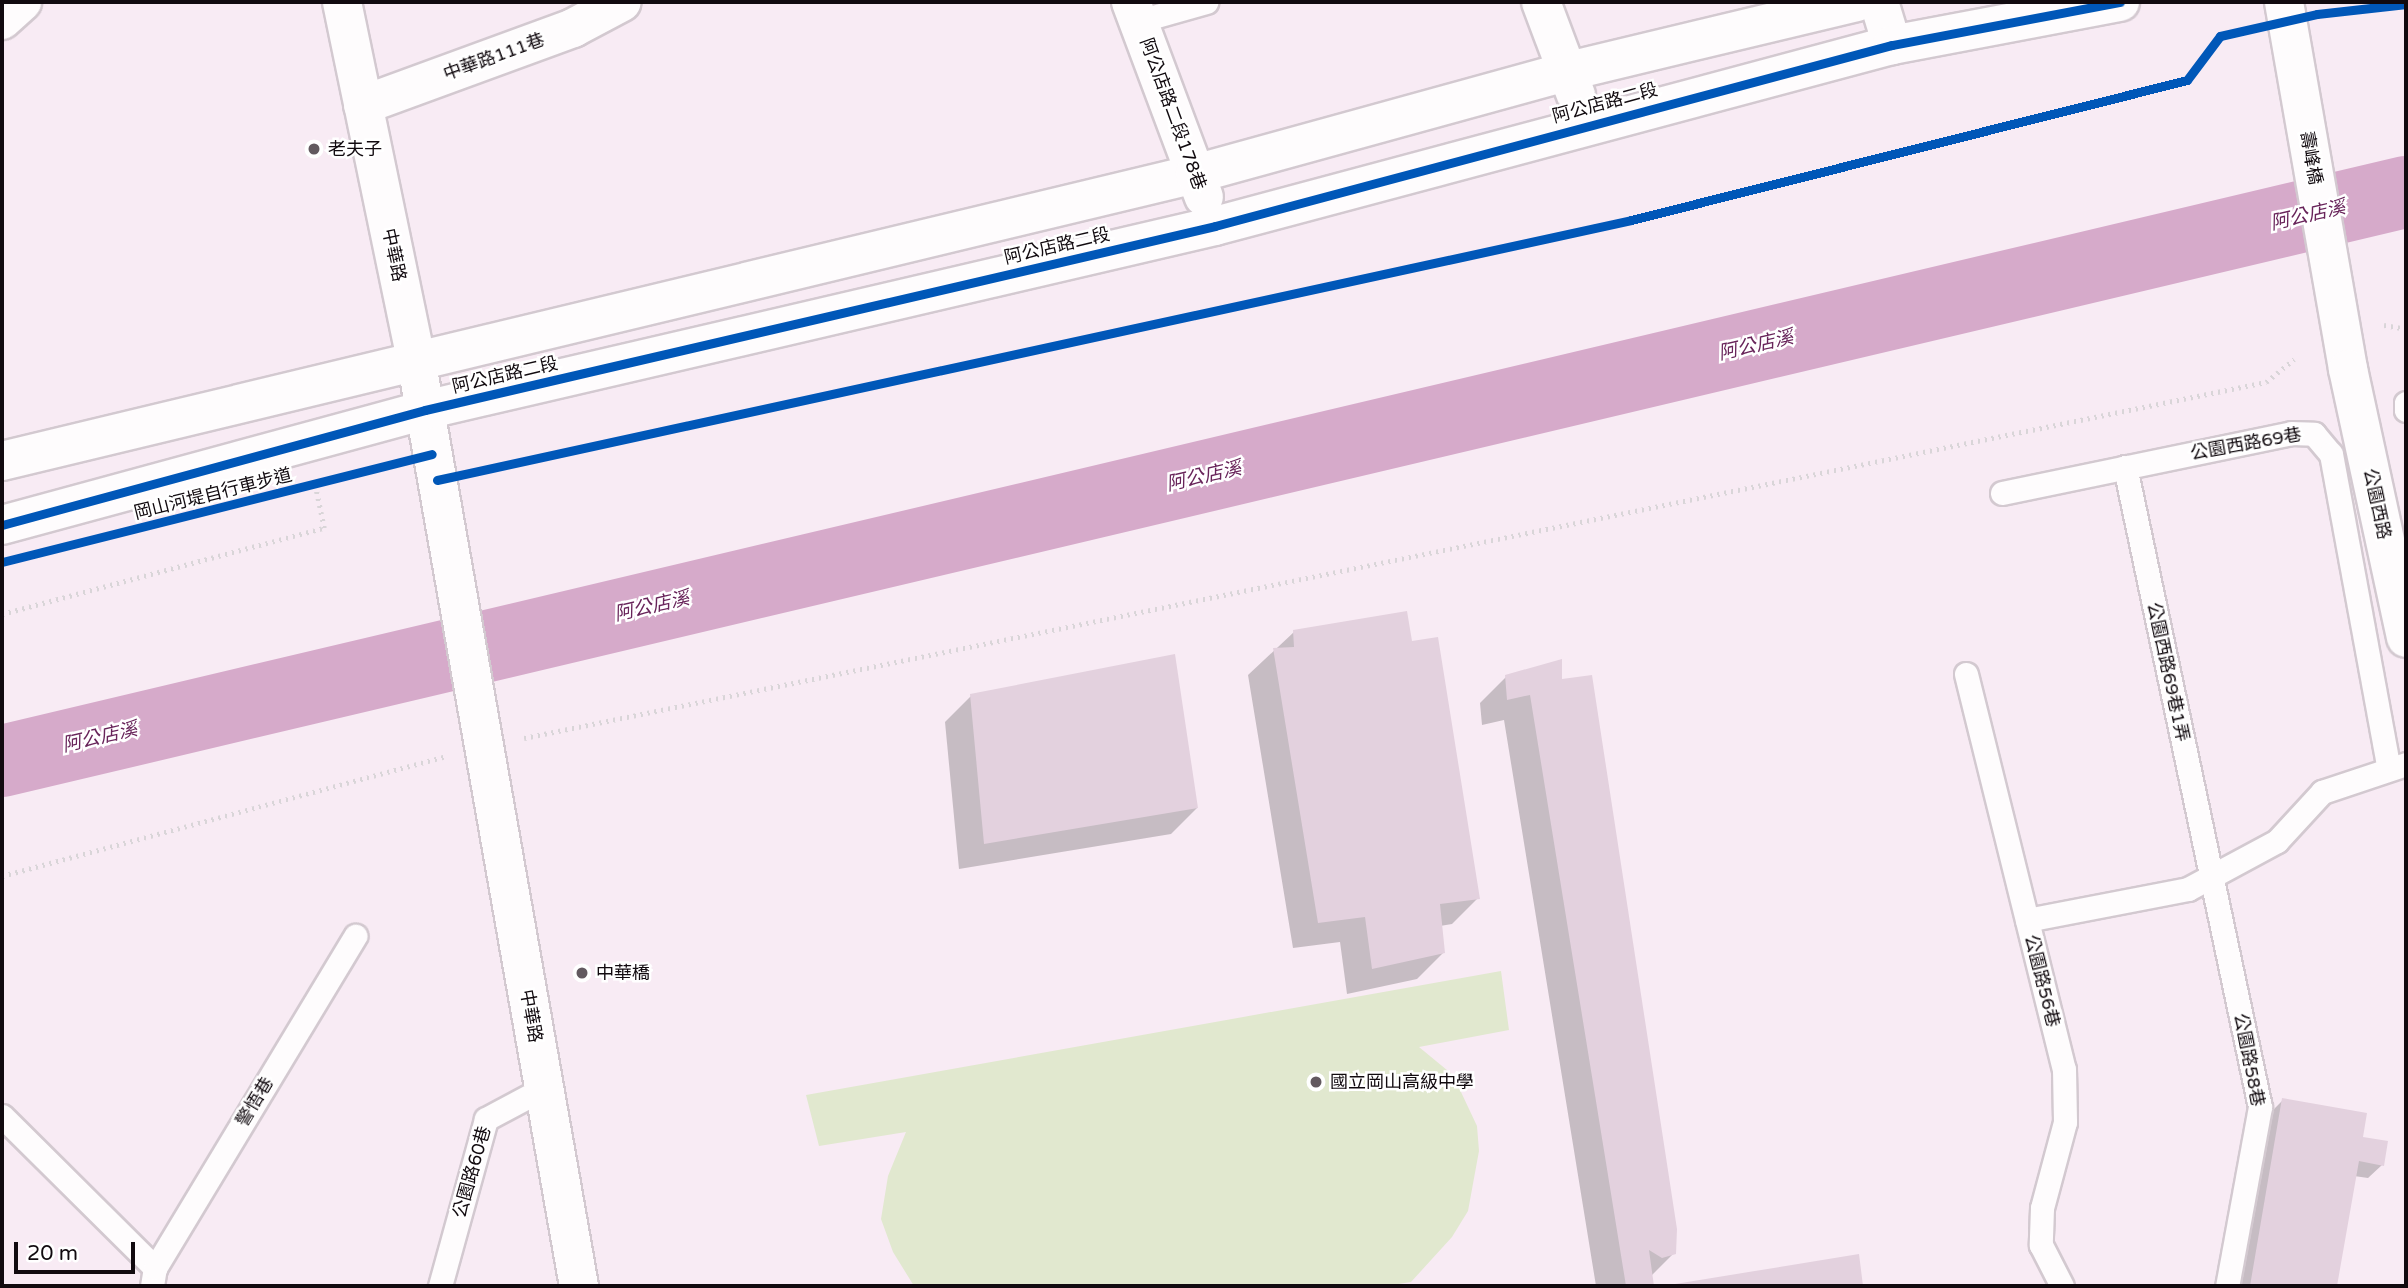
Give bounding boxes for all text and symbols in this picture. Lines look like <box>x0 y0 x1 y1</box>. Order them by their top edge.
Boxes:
street label: 中華路111巷 <box>441 29 547 85</box>
street label: 阿公店路二段178巷 <box>1136 35 1210 193</box>
street label: 阿公店路二段 <box>1550 79 1660 127</box>
street label: 壽峰橋 <box>2296 130 2326 186</box>
place label: 老夫子 <box>328 138 382 160</box>
marker: 老夫子 <box>306 141 322 157</box>
water label: 阿公店溪 <box>2268 196 2348 236</box>
street label: 阿公店路二段 <box>1002 223 1112 269</box>
street label: 中華路 <box>378 226 410 284</box>
water label: 阿公店溪 <box>1716 326 1796 366</box>
street label: 阿公店路二段 <box>450 352 560 398</box>
street label: 公園西路69巷 <box>2189 424 2303 464</box>
water label: 阿公店溪 <box>1164 457 1244 497</box>
street label: 岡山河堤自行車步道 <box>132 464 294 524</box>
street label: 公園西路 <box>2359 467 2395 541</box>
water label: 阿公店溪 <box>612 587 692 627</box>
street label: 公園西路69巷1弄 <box>2143 600 2193 744</box>
water label: 阿公店溪 <box>60 718 140 758</box>
street label: 公園路56巷 <box>2020 932 2064 1030</box>
place label: 中華橋 <box>596 962 650 984</box>
marker: 中華橋 <box>574 965 590 981</box>
street label: 中華路 <box>516 988 546 1044</box>
street label: 公園路58巷 <box>2229 1012 2269 1108</box>
place label: 國立岡山高級中學 <box>1330 1071 1474 1093</box>
street label: 警悟巷 <box>232 1073 278 1131</box>
marker: 國立岡山高級中學 <box>1308 1074 1324 1090</box>
street label: 公園路60巷 <box>449 1124 495 1220</box>
scale bar <box>18 1228 138 1272</box>
text: 20 m <box>27 1241 78 1266</box>

